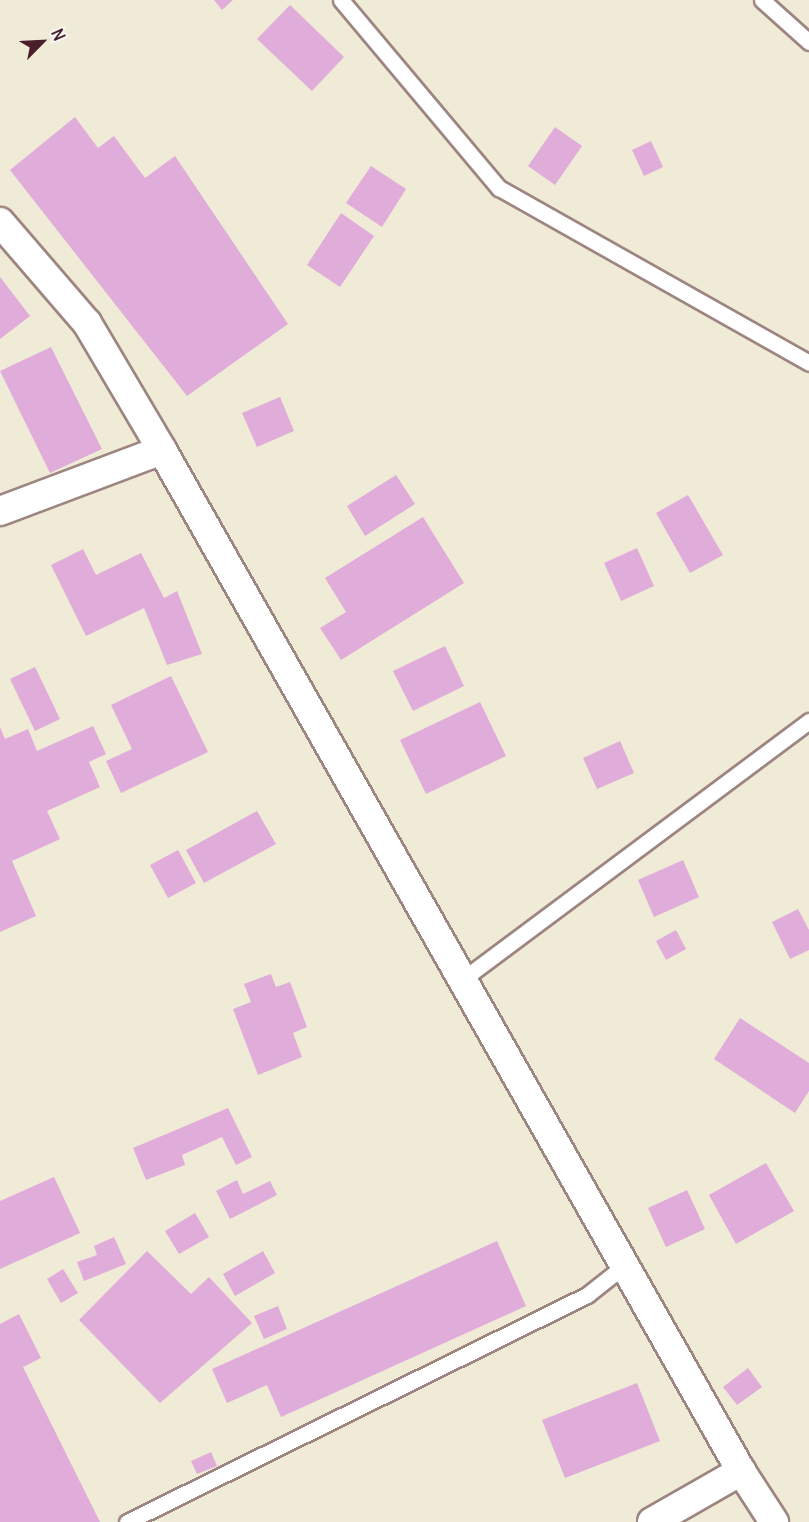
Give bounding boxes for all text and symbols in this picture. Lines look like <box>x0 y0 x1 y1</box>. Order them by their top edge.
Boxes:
north arrow <box>12 12 72 72</box>
text: N <box>47 26 70 44</box>

